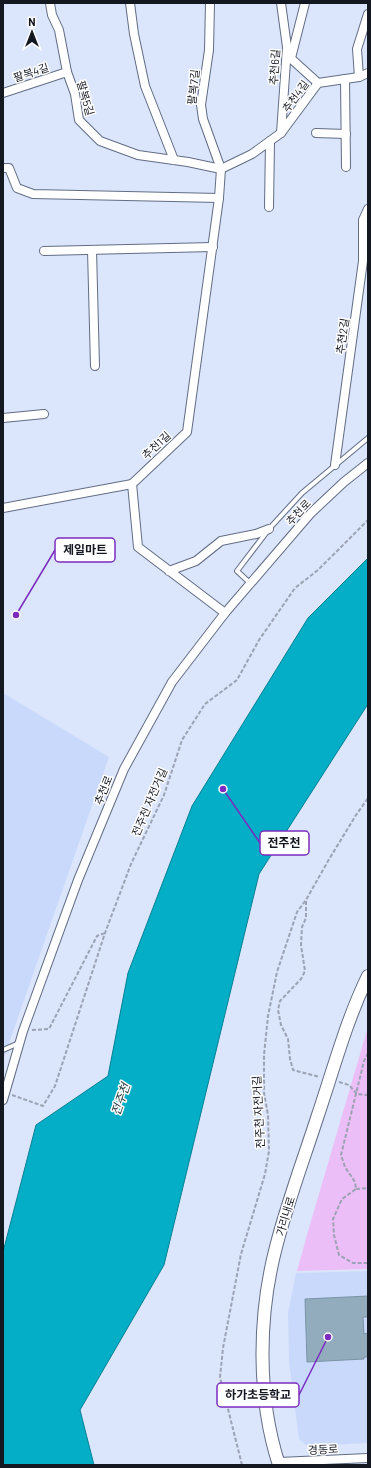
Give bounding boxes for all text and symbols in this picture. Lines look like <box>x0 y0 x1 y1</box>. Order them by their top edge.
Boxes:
north arrow <box>12 12 52 52</box>
text: N <box>28 15 36 28</box>
street label: 추천6길 <box>266 49 282 85</box>
street label: 팔복4길 <box>12 60 50 84</box>
street label: 팔복7길 <box>185 69 201 105</box>
street label: 추천4길 <box>279 77 311 115</box>
street label: 팔복5길 <box>75 79 97 117</box>
street label: 추천2길 <box>333 317 351 355</box>
street label: 추천1길 <box>139 429 173 461</box>
street label: 추천로 <box>283 496 313 528</box>
callout: 제일마트 <box>55 538 115 562</box>
text: 제일마트 <box>63 542 107 556</box>
street label: 전주천 자전거길 <box>129 766 169 838</box>
street label: 추천로 <box>91 773 115 807</box>
callout: 전주천 <box>260 831 309 855</box>
text: 전주천 <box>267 835 301 849</box>
street label: 전주천 자전거길 <box>250 1075 266 1149</box>
water label: 전주천 <box>108 1079 133 1117</box>
street label: 가리내로 <box>273 1195 297 1237</box>
callout: 하가초등학교 <box>217 1383 299 1407</box>
text: 하가초등학교 <box>225 1387 291 1401</box>
street label: 경동로 <box>307 1442 339 1456</box>

